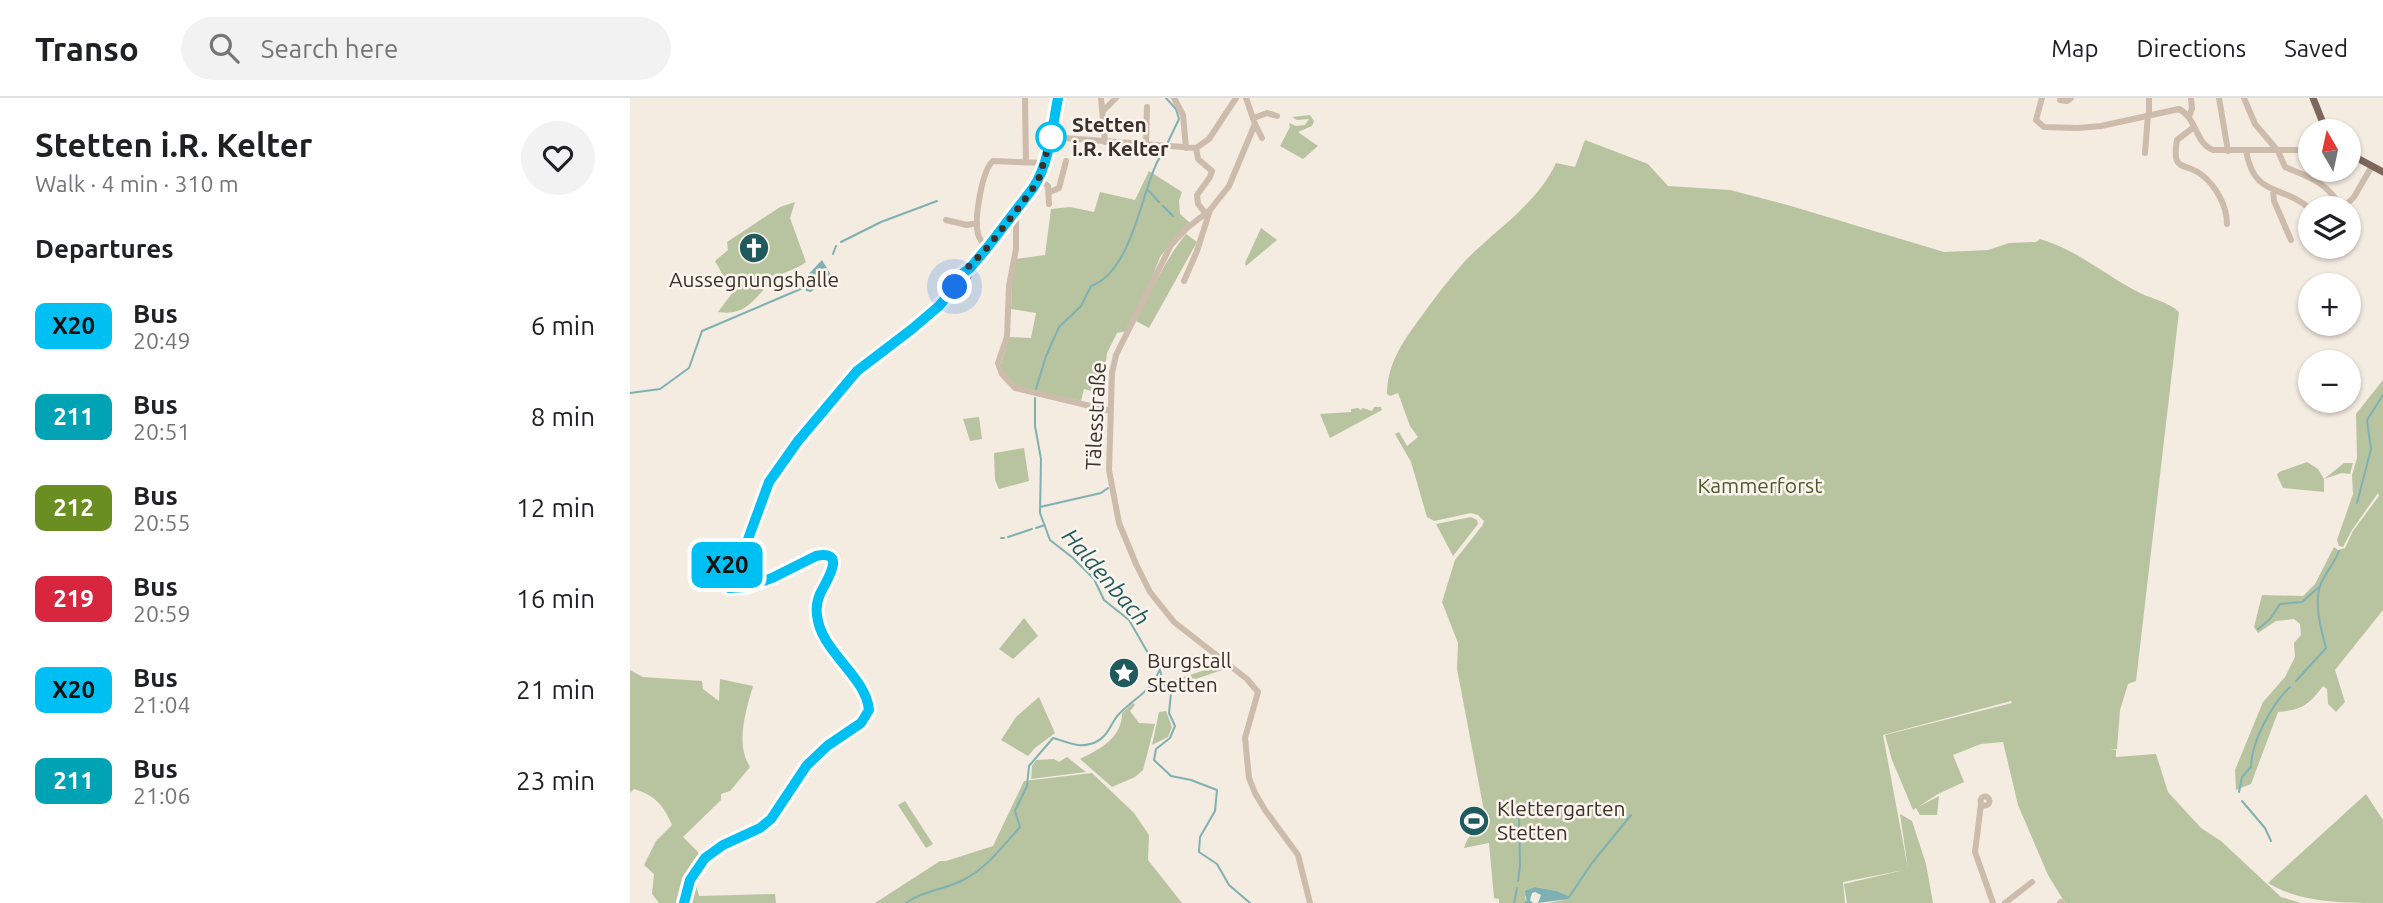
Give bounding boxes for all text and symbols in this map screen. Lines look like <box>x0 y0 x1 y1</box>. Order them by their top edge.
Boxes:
search box <box>181 17 671 80</box>
icon: search <box>205 29 243 67</box>
text: Transo <box>35 30 139 67</box>
text: Search here <box>261 34 398 63</box>
text: Map <box>2051 35 2098 62</box>
text: Directions <box>2136 35 2246 62</box>
text: Saved <box>2284 35 2348 62</box>
place label: Stetten i.R. Kelter <box>1072 112 1169 160</box>
north arrow <box>2298 119 2361 182</box>
map controls <box>2298 119 2361 413</box>
button: heart <box>521 121 595 195</box>
marker: Stetten i.R. Kelter <box>1036 122 1066 152</box>
text: Stetten i.R. Kelter <box>35 126 312 163</box>
text: Walk · 4 min · 310 m <box>35 171 239 196</box>
button: layers <box>2298 196 2361 259</box>
church icon: Aussegnungshalle <box>737 231 771 265</box>
text: Departures <box>35 234 173 263</box>
place label: Aussegnungshalle <box>669 267 839 291</box>
your location <box>937 269 972 304</box>
button: + <box>2298 273 2361 336</box>
text: Bus <box>133 299 178 328</box>
text: 6 min <box>531 311 595 340</box>
text: X20 <box>52 312 95 339</box>
text: 20:49 <box>133 328 191 353</box>
button: − <box>2298 350 2361 413</box>
street label: Tälesstraße <box>1080 361 1110 471</box>
text: Bus <box>133 390 178 419</box>
text: 8 min <box>531 402 595 431</box>
text: 211 <box>53 403 94 430</box>
text: 20:51 <box>133 419 191 444</box>
park label: Kammerforst <box>1698 473 1822 497</box>
text: Bus <box>133 481 178 510</box>
text: 12 min <box>516 493 595 522</box>
text: 212 <box>53 494 94 521</box>
text: 20:55 <box>133 510 191 535</box>
water label: Haldenbach <box>1058 523 1155 630</box>
line badge: X20 <box>687 542 767 588</box>
text: X20 <box>706 551 748 578</box>
text: Bus <box>133 572 178 601</box>
text: 16 min <box>516 584 595 613</box>
text: 219 <box>53 585 94 612</box>
text: 20:59 <box>133 601 191 626</box>
place label: Burgstall Stetten <box>1147 648 1231 696</box>
place icon: Burgstall Stetten <box>1107 656 1141 690</box>
text: Bus <box>133 663 178 692</box>
text: 21 min <box>516 675 595 704</box>
text: X20 <box>52 676 95 703</box>
text: 21:04 <box>133 692 191 717</box>
text: Bus <box>133 754 178 783</box>
text: 23 min <box>516 766 595 795</box>
text: 211 <box>53 767 94 794</box>
text: 21:06 <box>133 783 191 808</box>
place label: Klettergarten Stetten <box>1497 796 1626 844</box>
sports icon: Klettergarten Stetten <box>1457 804 1491 838</box>

